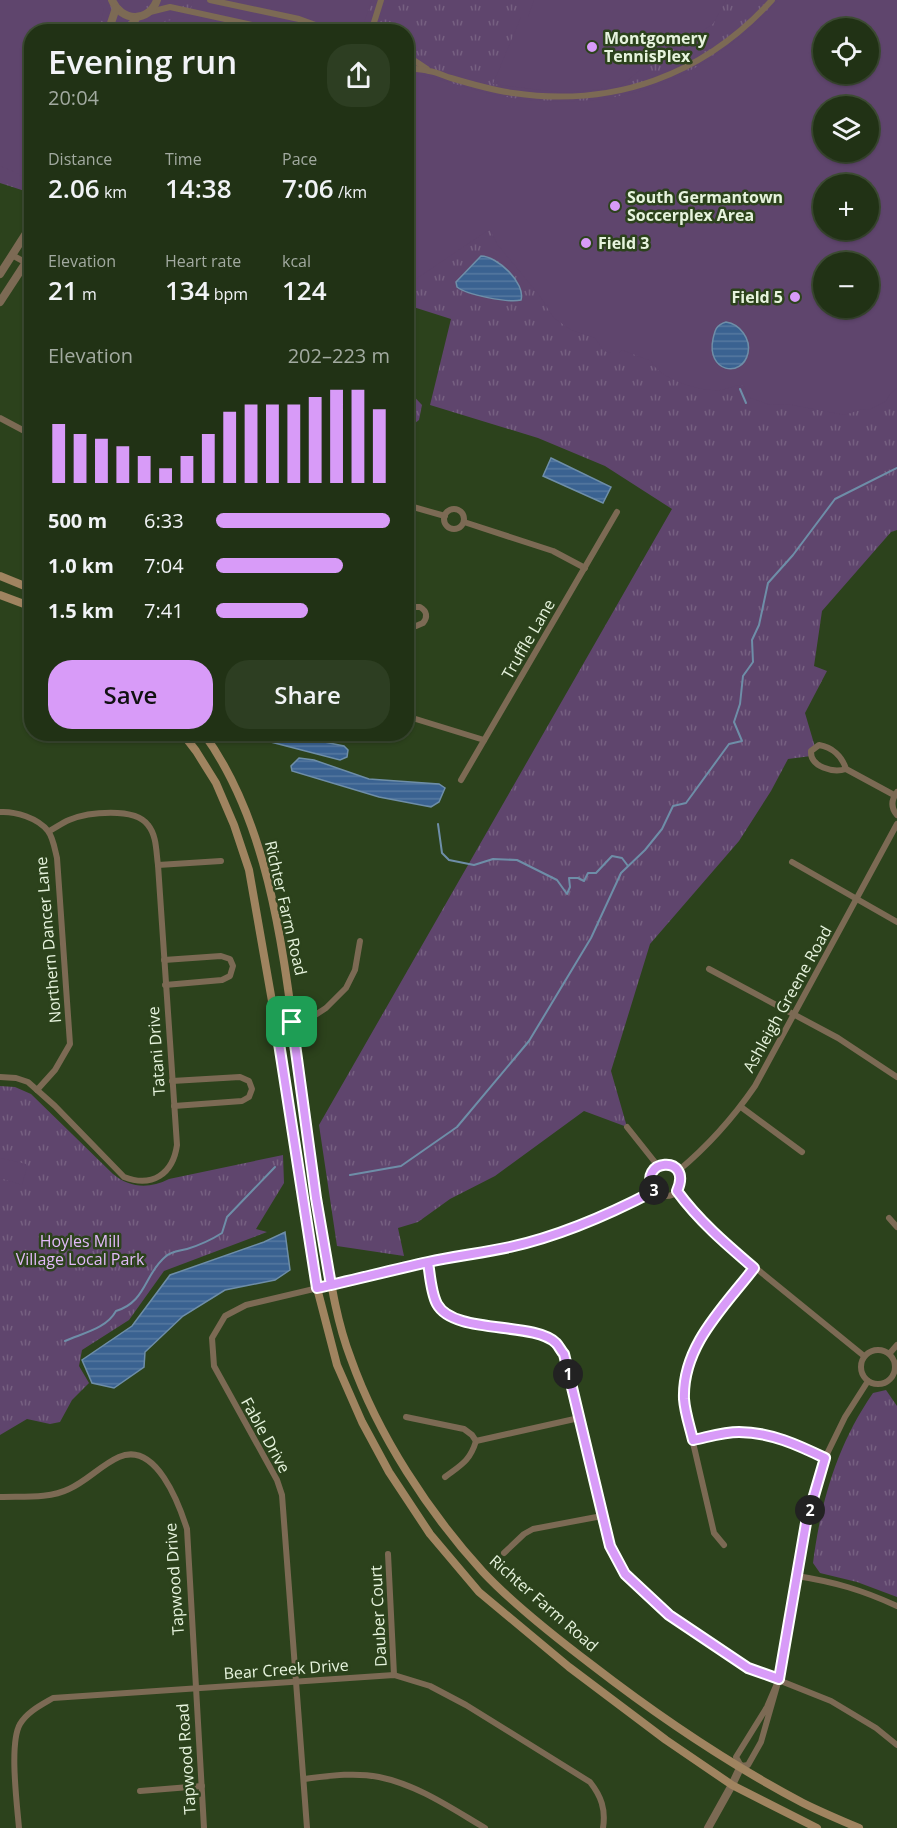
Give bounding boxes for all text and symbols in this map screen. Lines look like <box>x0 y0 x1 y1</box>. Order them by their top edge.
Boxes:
map controls <box>813 18 879 318</box>
button: locate <box>813 18 879 84</box>
place label: Montgomery TennisPlex <box>604 27 708 67</box>
text: Evening run <box>48 39 237 84</box>
marker: Montgomery TennisPlex <box>585 40 599 54</box>
button: share <box>327 44 390 107</box>
text: 20:04 <box>48 84 99 111</box>
button: layers <box>813 96 879 162</box>
text: Distance <box>48 148 112 170</box>
text: Time <box>165 148 202 170</box>
text: Pace <box>282 148 317 170</box>
text: 2.06 <box>48 170 100 206</box>
text: 14:38 <box>165 170 232 206</box>
text: 7:06 <box>282 170 334 206</box>
button: + <box>813 174 879 240</box>
text: km <box>100 181 127 203</box>
text: /km <box>334 181 367 203</box>
place label: South Germantown Soccerplex Area <box>627 186 783 226</box>
marker: South Germantown Soccerplex Area <box>608 199 622 213</box>
place label: Field 3 <box>598 232 649 254</box>
marker: Field 3 <box>579 236 593 250</box>
text: Elevation <box>48 250 116 272</box>
text: Heart rate <box>165 250 241 272</box>
text: kcal <box>282 250 311 272</box>
button: − <box>813 252 879 318</box>
text: 21 <box>48 272 78 308</box>
text: 134 <box>165 272 210 308</box>
text: 124 <box>282 272 327 308</box>
text: m <box>78 283 97 305</box>
text: bpm <box>210 283 248 305</box>
place label: Field 5 <box>732 286 783 308</box>
marker: Field 5 <box>788 290 802 304</box>
text: Elevation <box>48 342 133 369</box>
text: 202–223 m <box>288 342 390 369</box>
text: 500 m <box>48 507 107 534</box>
text: 6:33 <box>144 507 184 534</box>
text: 1.0 km <box>48 552 114 579</box>
text: 7:04 <box>144 552 184 579</box>
street label: Truffle Lane <box>496 595 560 683</box>
text: 1.5 km <box>48 597 114 624</box>
text: 7:41 <box>144 597 184 624</box>
button: Save <box>48 660 213 729</box>
button: Share <box>225 660 390 729</box>
street label: Richter Farm Road <box>260 838 312 978</box>
street label: Northern Dancer Lane <box>30 856 66 1024</box>
street label: Ashleigh Greene Road <box>737 922 837 1076</box>
pin <box>266 996 317 1047</box>
icon: arrive <box>275 1005 308 1038</box>
street label: Tatani Drive <box>142 1006 170 1096</box>
pin: 3 <box>639 1175 669 1205</box>
text: 3 <box>649 1179 659 1201</box>
park label: Hoyles Mill Village Local Park <box>16 1230 145 1270</box>
pin: 1 <box>553 1359 583 1389</box>
text: 1 <box>563 1363 573 1385</box>
street label: Fable Drive <box>236 1393 296 1477</box>
pin: 2 <box>795 1495 825 1525</box>
text: 2 <box>805 1499 815 1521</box>
street label: Tapwood Drive <box>159 1522 189 1636</box>
street label: Richter Farm Road <box>485 1550 603 1656</box>
street label: Dauber Court <box>364 1564 392 1667</box>
street label: Bear Creek Drive <box>223 1654 349 1684</box>
street label: Tapwood Road <box>171 1703 201 1815</box>

